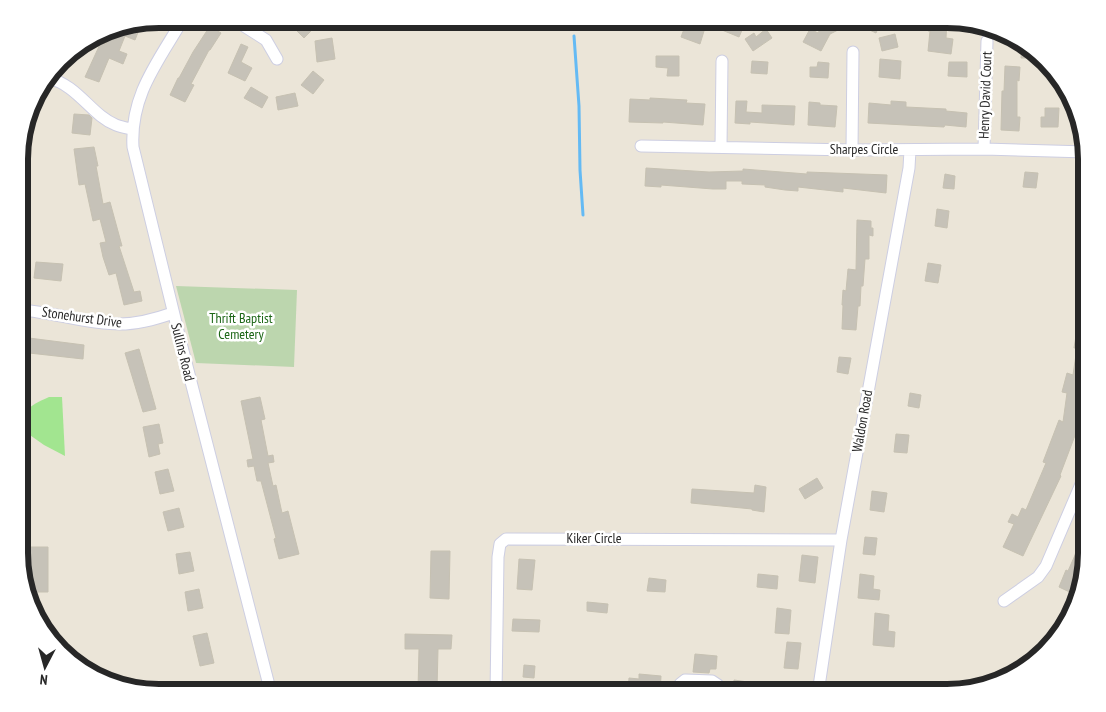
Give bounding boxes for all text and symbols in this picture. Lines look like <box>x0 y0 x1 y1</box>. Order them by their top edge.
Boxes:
street label: Henry David Court <box>974 51 996 139</box>
street label: Sharpes Circle <box>830 140 898 158</box>
street label: Stonehurst Drive <box>41 302 123 332</box>
park label: Thrift Baptist Cemetery <box>209 309 273 343</box>
street label: Sullins Road <box>167 321 199 383</box>
street label: Waldon Road <box>848 388 876 454</box>
street label: Kiker Circle <box>566 529 622 547</box>
north arrow <box>20 642 70 692</box>
text: N <box>39 671 48 689</box>

